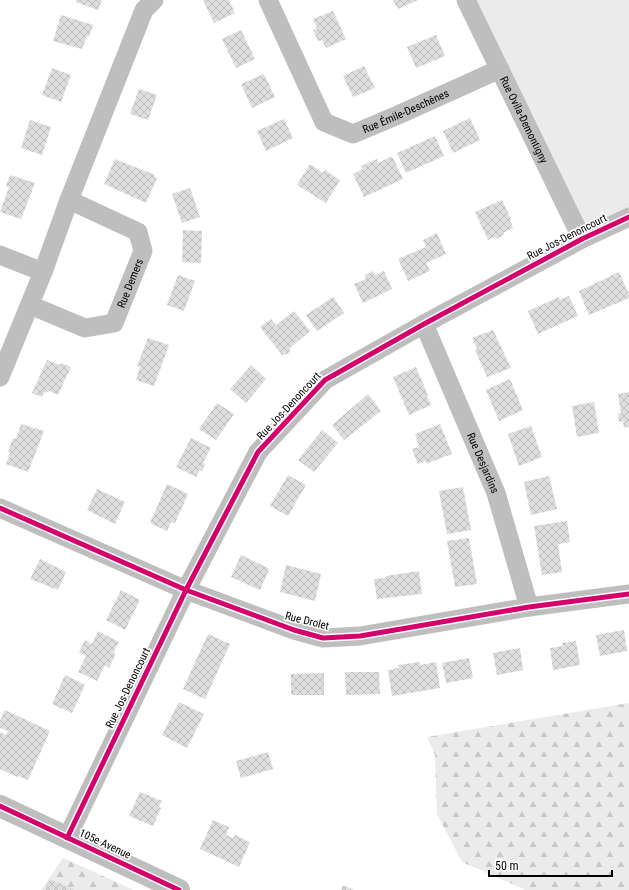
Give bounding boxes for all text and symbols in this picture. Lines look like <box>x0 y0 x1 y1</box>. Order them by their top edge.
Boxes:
street label: Rue Ovila-Demontigny <box>497 74 551 166</box>
street label: Rue Émile-Deschênes <box>360 86 451 136</box>
street label: Rue Jos-Denoncourt <box>525 211 609 263</box>
street label: Rue Demers <box>114 257 146 310</box>
street label: Rue Jos-Denoncourt <box>254 369 324 443</box>
street label: Rue Desjardins <box>465 431 502 495</box>
street label: Rue Drolet <box>284 609 330 633</box>
street label: Rue Jos-Denoncourt <box>103 646 153 730</box>
street label: 105e Avenue <box>77 826 133 862</box>
scale bar <box>489 852 612 878</box>
text: 50 m <box>495 859 519 873</box>

